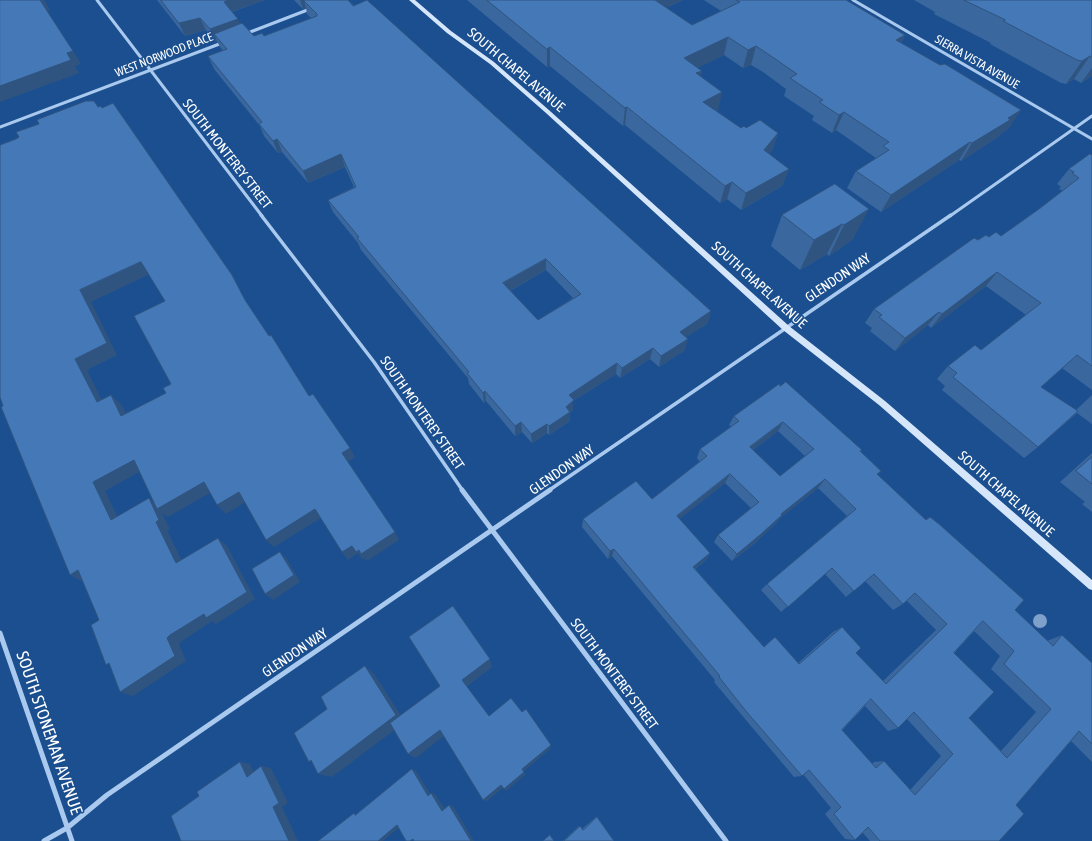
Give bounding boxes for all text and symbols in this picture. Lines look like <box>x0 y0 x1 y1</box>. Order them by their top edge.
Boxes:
street label: SOUTH CHAPEL AVENUE <box>464 24 568 116</box>
street label: WEST NORWOOD PLACE <box>113 30 215 80</box>
street label: SIERRA VISTA AVENUE <box>932 32 1022 92</box>
street label: SOUTH MONTEREY STREET <box>179 96 275 212</box>
street label: SOUTH CHAPEL AVENUE <box>708 238 810 332</box>
street label: GLENDON WAY <box>802 250 874 306</box>
street label: SOUTH MONTEREY STREET <box>377 353 467 473</box>
street label: GLENDON WAY <box>526 441 598 499</box>
street label: SOUTH CHAPEL AVENUE <box>955 448 1057 540</box>
street label: SOUTH MONTEREY STREET <box>567 615 661 733</box>
street label: GLENDON WAY <box>259 625 331 681</box>
street label: SOUTH STONEMAN AVENUE <box>11 649 87 817</box>

